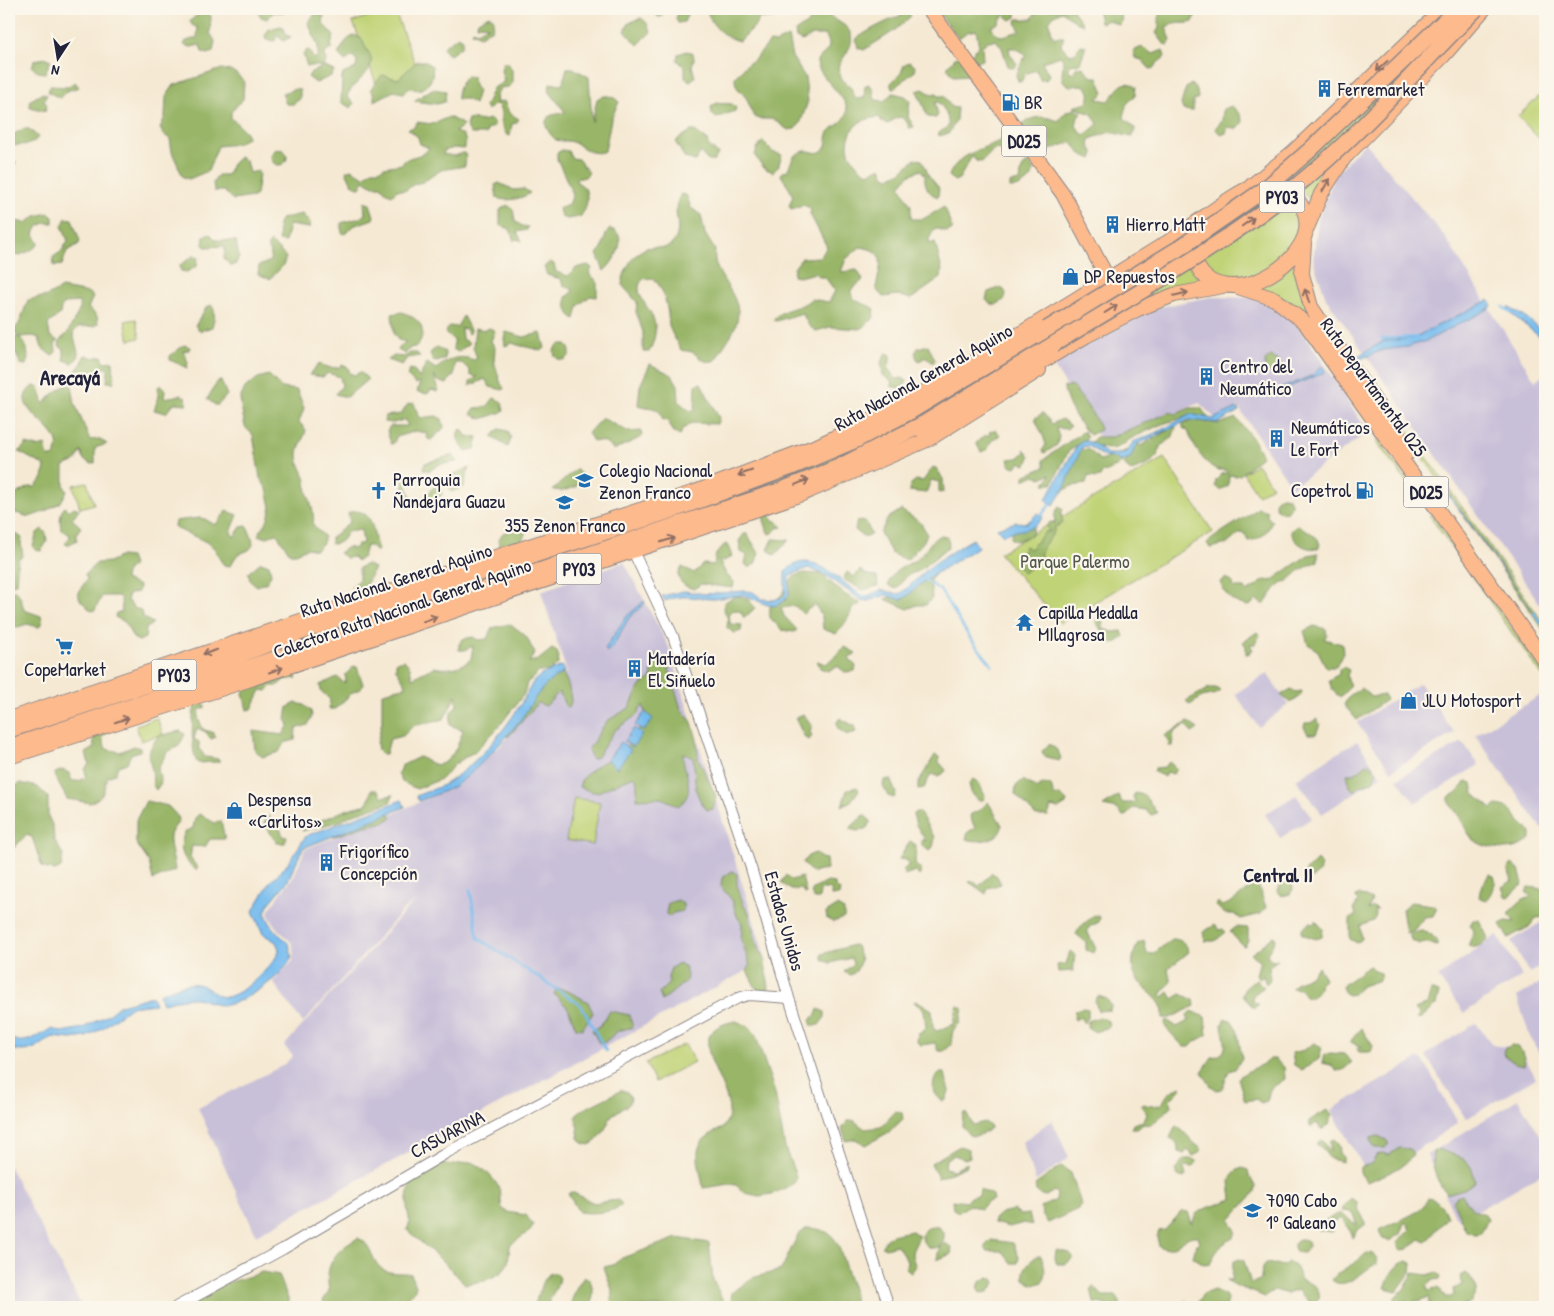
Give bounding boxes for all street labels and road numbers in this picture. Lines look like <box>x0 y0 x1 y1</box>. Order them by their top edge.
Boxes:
road number: D025 <box>1002 125 1046 156</box>
road number: PY03 <box>1260 182 1304 212</box>
street label: Ruta Departamental 025 <box>1315 312 1433 462</box>
street label: Ruta Nacional General Aquino <box>829 317 1017 437</box>
road number: D025 <box>1404 477 1448 508</box>
street label: Ruta Nacional General Aquino <box>297 537 495 623</box>
street label: Colectora Ruta Nacional General Aquino <box>269 551 535 664</box>
road number: PY03 <box>556 554 602 584</box>
road number: PY03 <box>152 660 196 690</box>
street label: Estados Unidos <box>758 868 812 974</box>
street label: CASUARINA <box>405 1104 489 1164</box>

